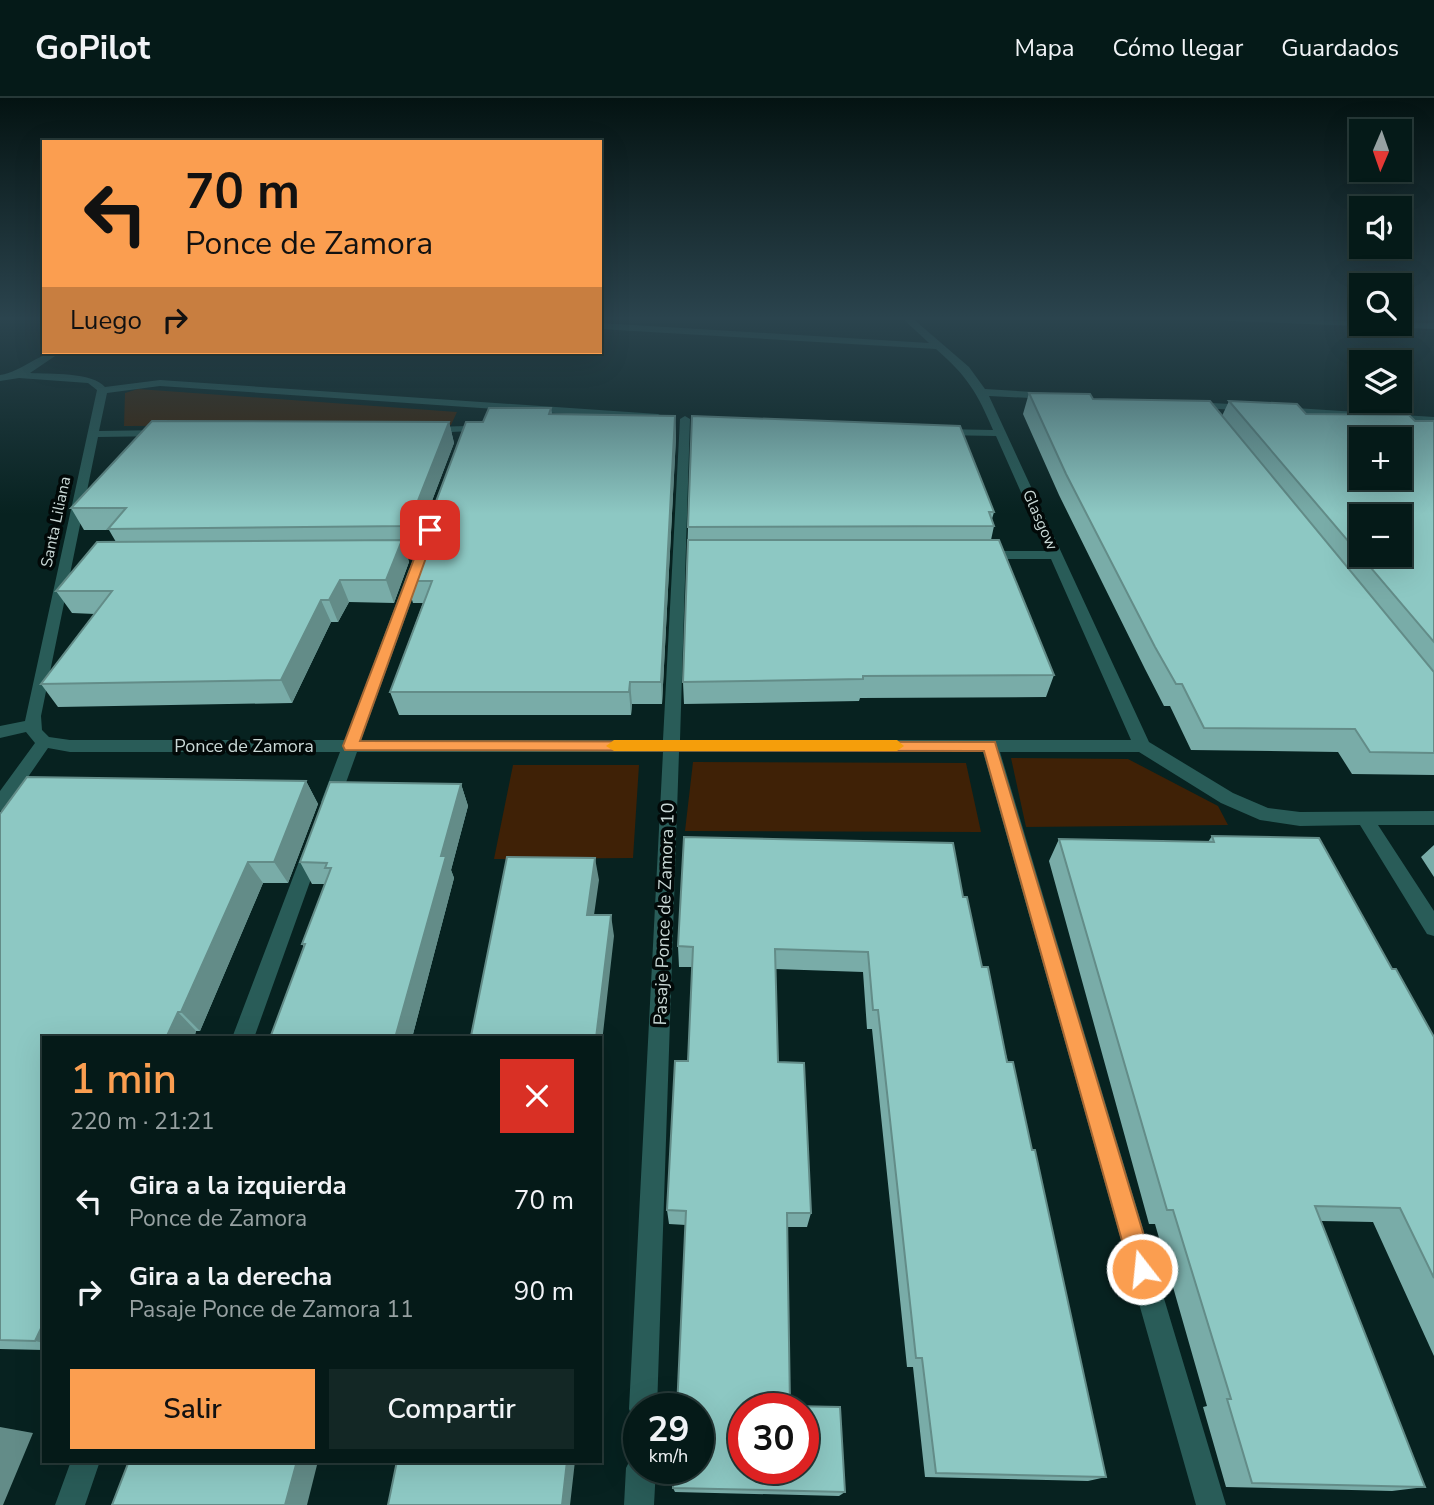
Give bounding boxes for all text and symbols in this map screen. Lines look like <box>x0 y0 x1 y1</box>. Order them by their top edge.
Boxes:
text: GoPilot <box>35 26 150 71</box>
text: Mapa <box>1014 32 1074 64</box>
text: Cómo llegar <box>1112 32 1243 64</box>
text: Guardados <box>1281 32 1399 64</box>
north arrow <box>1349 119 1412 182</box>
map controls <box>1349 119 1412 567</box>
text: 70 m <box>185 158 300 225</box>
icon: left <box>70 168 161 259</box>
button: sound <box>1349 196 1412 259</box>
text: Ponce de Zamora <box>185 222 433 265</box>
button: search <box>1349 273 1412 336</box>
icon: right <box>156 301 194 339</box>
text: Luego <box>70 303 142 338</box>
button: layers <box>1349 350 1412 413</box>
button: + <box>1349 427 1412 490</box>
street label: Santa Liliana <box>36 474 76 570</box>
street label: Glasgow <box>1017 486 1063 554</box>
pin <box>400 500 460 560</box>
button: − <box>1349 504 1412 567</box>
icon: arrive <box>411 511 449 549</box>
street label: Ponce de Zamora <box>174 734 314 758</box>
street label: Pasaje Ponce de Zamora 10 <box>648 802 680 1026</box>
text: 1 min <box>70 1051 177 1108</box>
button: close <box>500 1059 574 1133</box>
text: 220 m · 21:21 <box>70 1106 215 1137</box>
text: Gira a la izquierda <box>129 1168 347 1203</box>
icon: left <box>70 1182 108 1220</box>
text: 70 m <box>514 1183 574 1218</box>
text: Ponce de Zamora <box>129 1203 307 1234</box>
position arrow <box>1105 1232 1179 1306</box>
text: Gira a la derecha <box>129 1259 332 1294</box>
icon: right <box>70 1273 108 1311</box>
text: 90 m <box>514 1274 574 1309</box>
text: Pasaje Ponce de Zamora 11 <box>129 1294 414 1325</box>
button: Salir <box>70 1369 315 1449</box>
button: Compartir <box>329 1369 574 1449</box>
speed limit sign: 30 <box>728 1393 819 1484</box>
text: 29 <box>647 1406 690 1453</box>
text: km/h <box>649 1444 688 1468</box>

